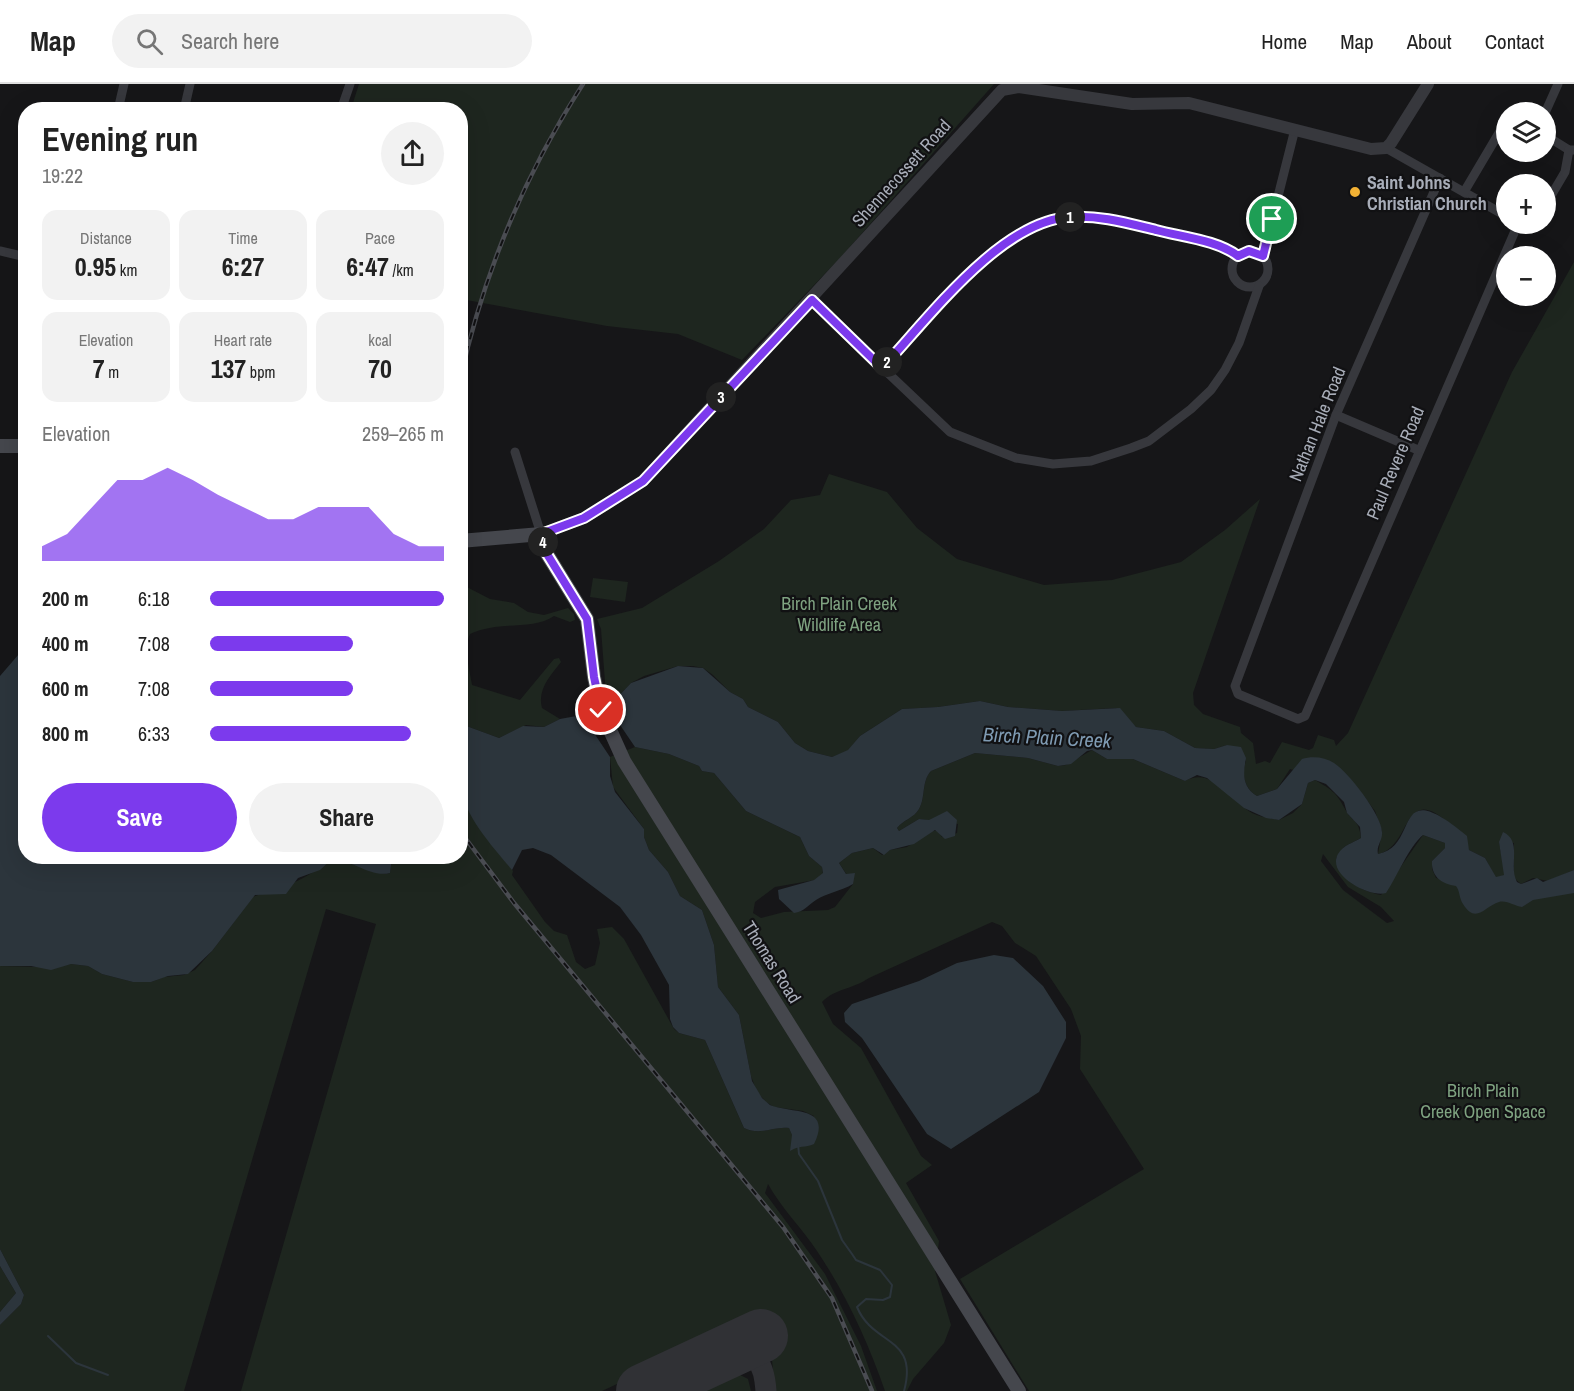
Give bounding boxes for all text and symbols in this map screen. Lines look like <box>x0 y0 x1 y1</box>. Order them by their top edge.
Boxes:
search box <box>112 14 532 68</box>
text: Map <box>30 22 76 60</box>
icon: search <box>133 25 166 58</box>
text: Search here <box>181 26 279 56</box>
text: Home <box>1261 27 1307 56</box>
text: Map <box>1340 27 1374 56</box>
text: About <box>1407 27 1452 56</box>
text: Contact <box>1485 27 1544 56</box>
map controls <box>1496 102 1556 306</box>
button: layers <box>1496 102 1556 162</box>
street label: Shennecossett Road <box>846 114 956 232</box>
text: Evening run <box>42 117 198 161</box>
button: share <box>381 122 444 185</box>
text: 19:22 <box>42 162 83 189</box>
place label: Saint Johns Christian Church <box>1367 170 1487 216</box>
button: + <box>1496 174 1556 234</box>
marker: Saint Johns Christian Church <box>1348 185 1362 199</box>
pin <box>1246 193 1297 244</box>
pin: 1 <box>1055 202 1085 232</box>
icon: arrive <box>1255 202 1288 235</box>
text: 1 <box>1066 206 1074 228</box>
text: Distance <box>80 227 132 249</box>
text: Time <box>228 227 258 249</box>
text: Pace <box>365 227 395 249</box>
button: − <box>1496 246 1556 306</box>
text: 0.95 <box>75 249 116 284</box>
text: 6:27 <box>222 249 264 284</box>
text: 6:47 <box>346 249 389 284</box>
text: km <box>116 259 137 281</box>
text: /km <box>389 259 414 281</box>
text: Elevation <box>79 329 133 351</box>
text: Heart rate <box>214 329 272 351</box>
text: kcal <box>368 329 392 351</box>
pin: 2 <box>872 347 902 377</box>
text: 7 <box>93 351 105 386</box>
text: 137 <box>211 351 246 386</box>
text: 70 <box>368 351 392 386</box>
text: 2 <box>883 351 891 373</box>
text: m <box>105 361 119 383</box>
text: bpm <box>246 361 275 383</box>
street label: Nathan Hale Road <box>1283 363 1351 485</box>
pin: 3 <box>706 382 736 412</box>
text: 3 <box>717 386 725 408</box>
street label: Paul Revere Road <box>1360 403 1430 523</box>
text: Elevation <box>42 420 110 447</box>
text: 259–265 m <box>362 420 444 447</box>
pin: 4 <box>528 527 558 557</box>
text: 4 <box>539 531 547 553</box>
text: 200 m <box>42 585 89 612</box>
text: 6:18 <box>138 585 170 612</box>
park label: Birch Plain Creek Wildlife Area <box>781 591 897 637</box>
text: 400 m <box>42 630 89 657</box>
text: 7:08 <box>138 630 170 657</box>
text: 600 m <box>42 675 89 702</box>
text: 7:08 <box>138 675 170 702</box>
pin <box>575 684 626 735</box>
icon: check <box>584 693 617 726</box>
text: 800 m <box>42 720 89 747</box>
text: 6:33 <box>138 720 170 747</box>
water label: Birch Plain Creek <box>982 720 1113 754</box>
button: Save <box>42 783 237 852</box>
button: Share <box>249 783 444 852</box>
street label: Thomas Road <box>737 916 807 1008</box>
park label: Birch Plain Creek Open Space <box>1420 1078 1546 1124</box>

